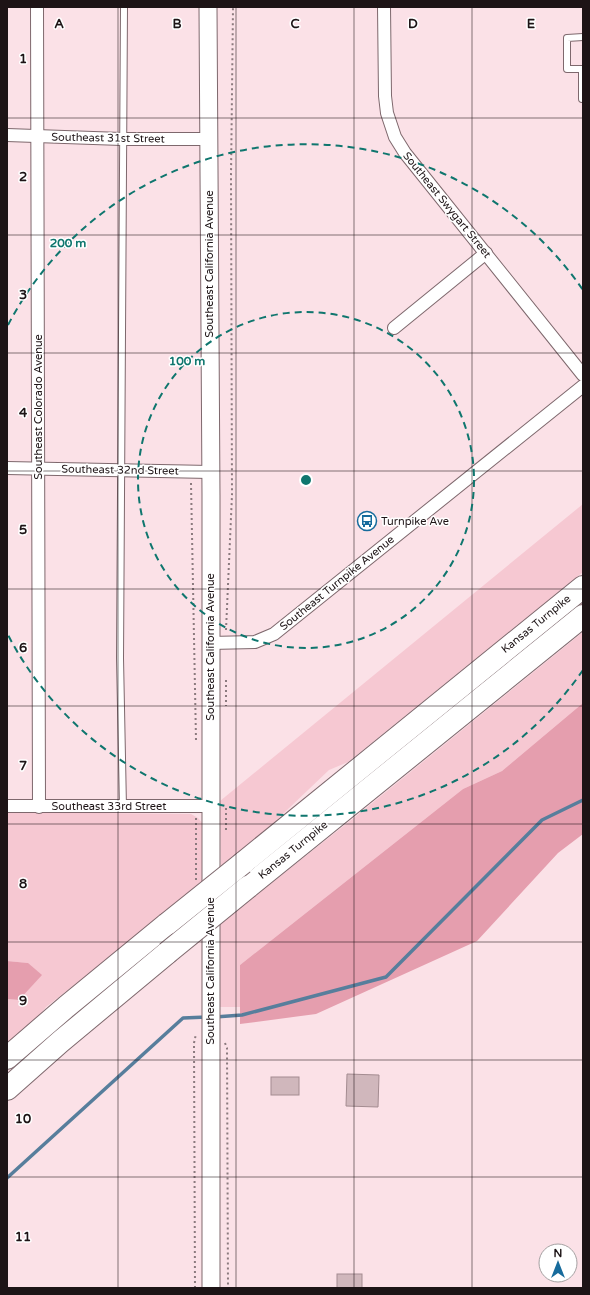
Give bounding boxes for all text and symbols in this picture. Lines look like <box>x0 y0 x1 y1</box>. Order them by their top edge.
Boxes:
text: A <box>54 16 64 32</box>
text: B <box>172 16 182 32</box>
text: C <box>290 16 300 32</box>
text: D <box>408 16 418 32</box>
text: E <box>527 16 535 32</box>
text: 1 <box>19 51 27 67</box>
street label: Southeast 31st Street <box>51 131 165 145</box>
street label: Southeast Swygart Street <box>400 149 494 261</box>
text: 2 <box>19 169 27 185</box>
street label: Southeast California Avenue <box>203 190 216 338</box>
text: 200 m <box>50 236 86 250</box>
text: 3 <box>19 287 27 303</box>
street label: Southeast Colorado Avenue <box>32 334 45 480</box>
text: 100 m <box>169 354 205 368</box>
text: 4 <box>19 405 28 421</box>
street label: Southeast 32nd Street <box>61 462 179 478</box>
centre of rings <box>299 473 313 487</box>
bus stop icon: Turnpike Ave <box>356 510 378 532</box>
place label: Turnpike Ave <box>381 515 449 528</box>
text: 5 <box>19 522 27 538</box>
street label: Southeast Turnpike Avenue <box>277 533 397 633</box>
street label: Southeast California Avenue <box>204 573 217 721</box>
street label: Kansas Turnpike <box>499 592 573 656</box>
text: 6 <box>19 640 27 656</box>
text: 7 <box>19 758 27 774</box>
street label: Southeast 33rd Street <box>52 800 166 813</box>
street label: Kansas Turnpike <box>256 818 330 882</box>
text: 8 <box>19 876 27 892</box>
street label: Southeast California Avenue <box>204 897 217 1045</box>
text: 9 <box>19 993 27 1009</box>
text: 10 <box>15 1111 31 1127</box>
text: 11 <box>15 1229 31 1245</box>
north arrow <box>538 1243 578 1283</box>
text: N <box>554 1247 562 1260</box>

